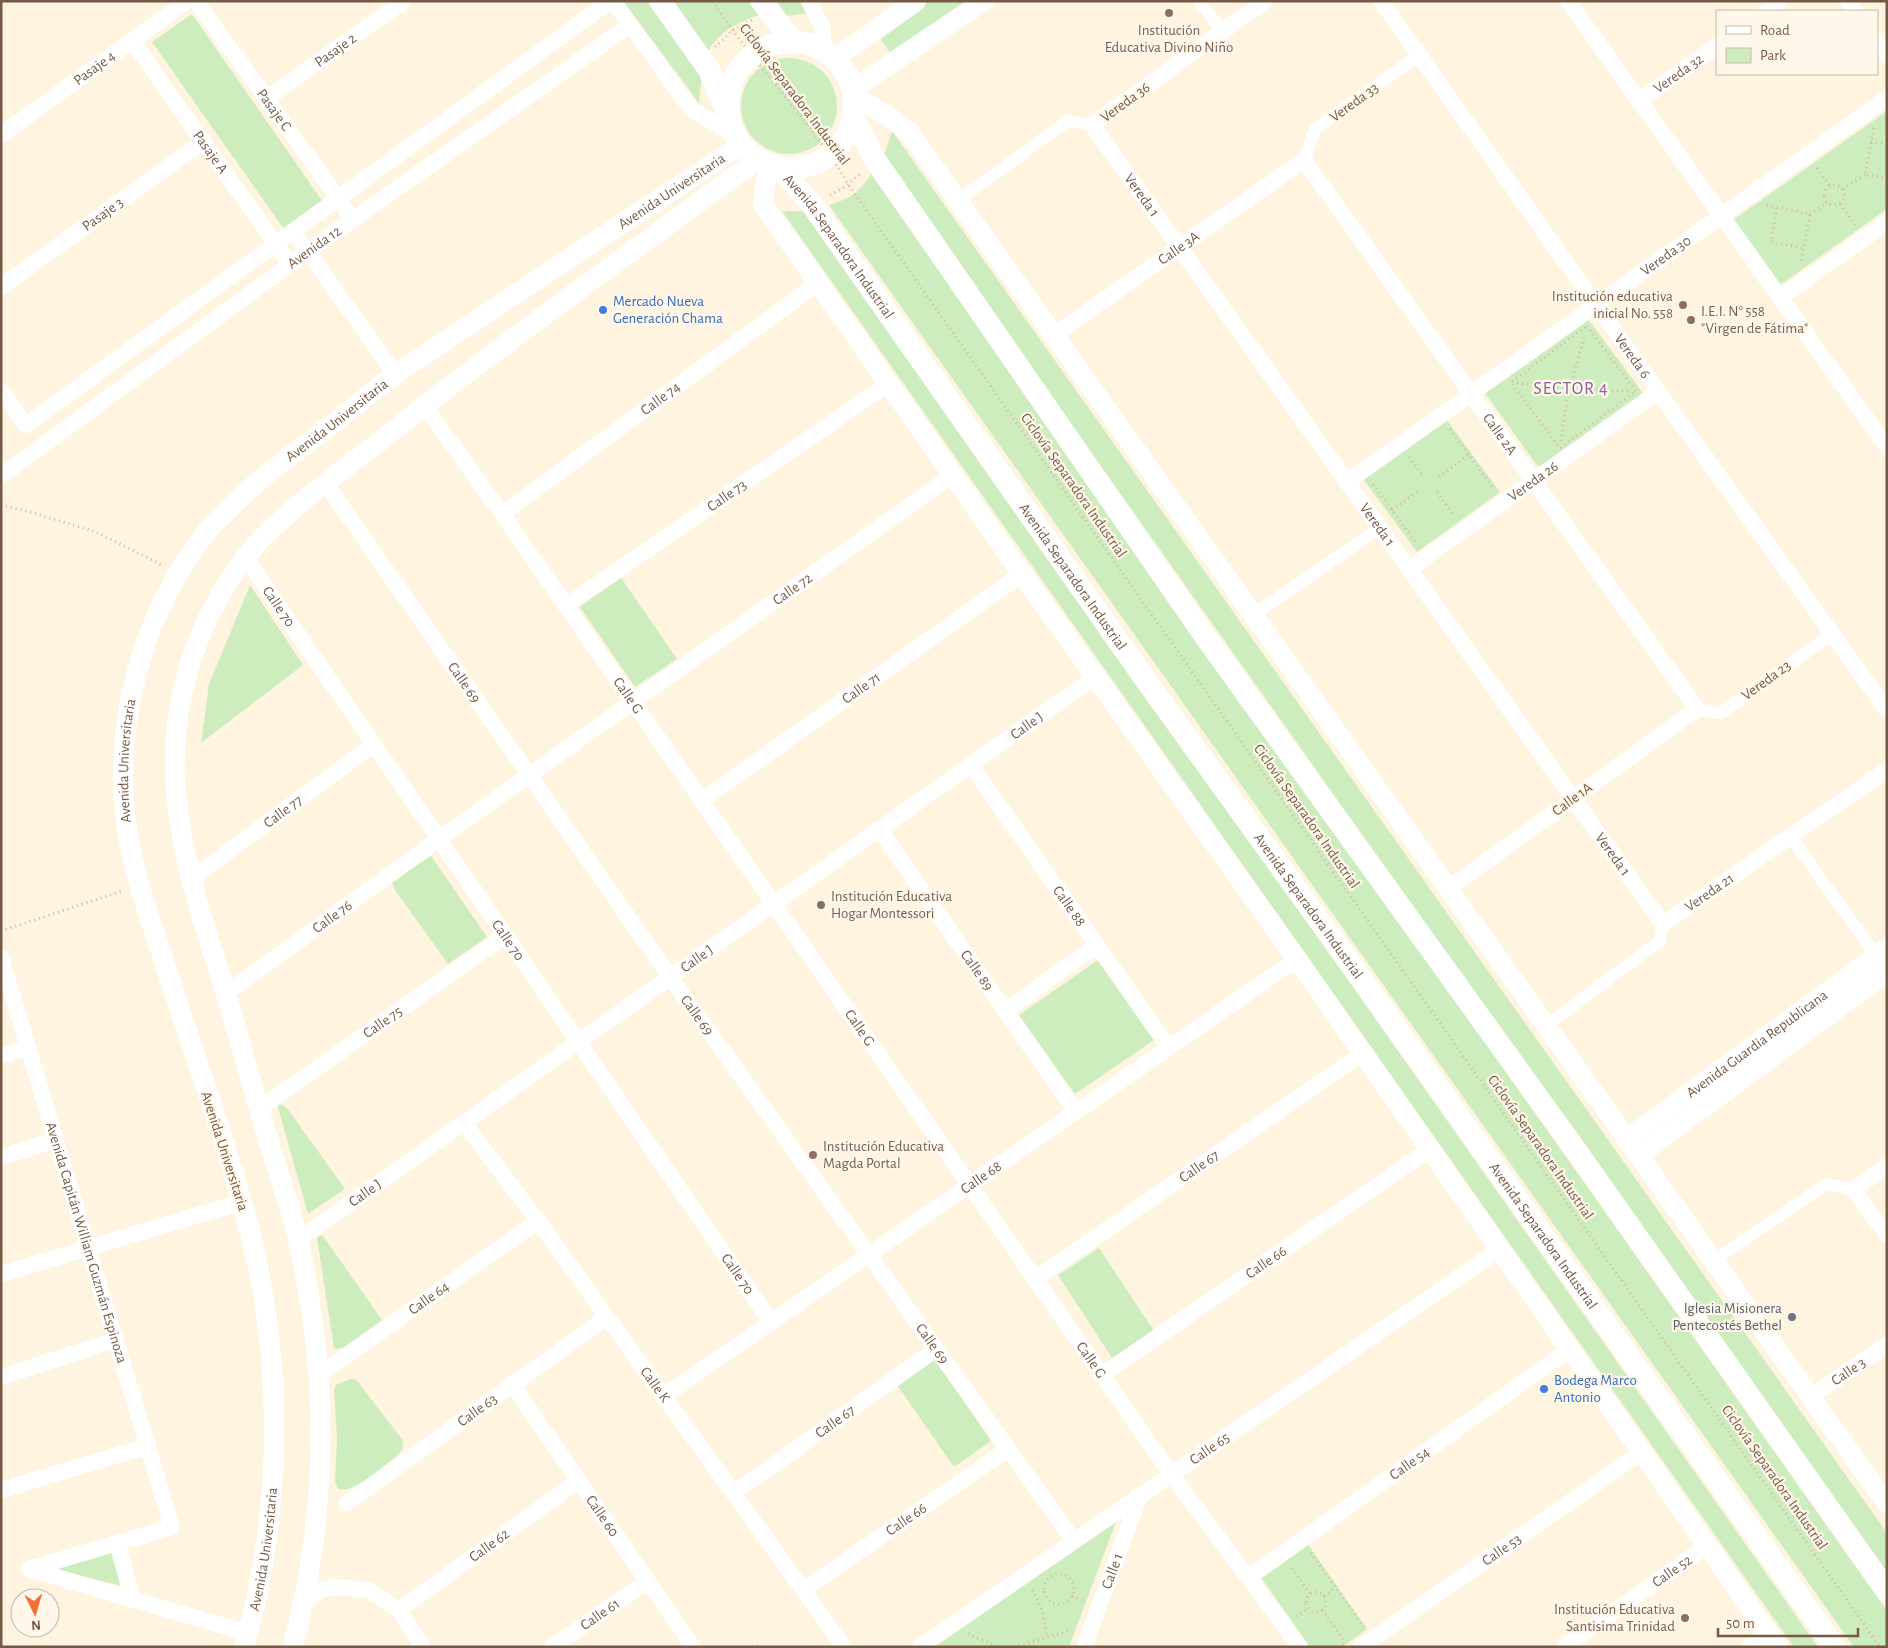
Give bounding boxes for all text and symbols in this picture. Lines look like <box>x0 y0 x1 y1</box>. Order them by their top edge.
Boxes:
marker: Institución Educativa Divino Niño <box>1163 7 1175 19</box>
legend <box>1716 10 1878 75</box>
street label: Ciclovía Separadora Industrial <box>737 21 853 168</box>
place label: Institución Educativa Divino Niño <box>1105 23 1233 55</box>
text: Road <box>1760 23 1790 38</box>
street label: Pasaje 2 <box>312 30 359 70</box>
street label: Pasaje 4 <box>71 48 118 88</box>
text: Park <box>1760 48 1786 63</box>
street label: Vereda 32 <box>1651 51 1706 96</box>
street label: Vereda 36 <box>1098 80 1153 125</box>
street label: Vereda 33 <box>1327 80 1381 125</box>
street label: Pasaje C <box>254 86 294 134</box>
street label: Pasaje A <box>190 128 231 177</box>
street label: Avenida Universitaria <box>616 151 728 232</box>
street label: Avenida Separadora Industrial <box>780 171 896 321</box>
street label: Vereda 1 <box>1121 171 1162 220</box>
street label: Pasaje 3 <box>80 195 126 234</box>
street label: Avenida 12 <box>285 223 344 271</box>
street label: Calle 3A <box>1155 229 1202 268</box>
street label: Vereda 30 <box>1638 233 1694 279</box>
place label: Institución educativa inicial No. 558 <box>1552 289 1673 321</box>
place label: Mercado Nueva Generación Chama <box>613 294 723 326</box>
marker: Institución educativa inicial No. 558 <box>1677 299 1689 311</box>
marker: Mercado Nueva Generación Chama <box>597 304 609 316</box>
place label: I.E.I. N° 558 "Virgen de Fátima" <box>1701 304 1808 336</box>
marker: I.E.I. N° 558 "Virgen de Fátima" <box>1685 314 1697 326</box>
street label: Vereda 6 <box>1611 331 1653 381</box>
street label: Avenida Universitaria <box>283 376 391 465</box>
street label: Calle 74 <box>638 379 683 418</box>
district label: SECTOR 4 <box>1533 380 1609 398</box>
street label: Ciclovía Separadora Industrial <box>1018 410 1129 560</box>
street label: Calle 2A <box>1480 411 1520 458</box>
street label: Vereda 26 <box>1505 459 1561 504</box>
street label: Calle 73 <box>704 477 749 514</box>
street label: Avenida Separadora Industrial <box>1016 501 1129 653</box>
street label: Vereda 1 <box>1357 501 1397 549</box>
street label: Calle 72 <box>770 570 815 608</box>
street label: Calle 70 <box>259 584 298 630</box>
street label: Vereda 23 <box>1739 658 1794 703</box>
street label: Calle 69 <box>445 660 483 706</box>
street label: Calle 71 <box>839 670 883 707</box>
street label: Calle G <box>610 675 646 717</box>
street label: Avenida Universitaria <box>116 697 139 824</box>
street label: Calle J <box>1008 709 1046 742</box>
street label: Ciclovía Separadora Industrial <box>1251 741 1362 891</box>
street label: Calle 1A <box>1550 780 1595 819</box>
street label: Calle 77 <box>261 793 305 831</box>
street label: Vereda 1 <box>1592 830 1633 879</box>
street label: Avenida Separadora Industrial <box>1251 831 1366 982</box>
street label: Vereda 21 <box>1682 871 1737 915</box>
street label: Calle 88 <box>1050 883 1088 929</box>
place label: Institución Educativa Hogar Montessori <box>831 889 952 921</box>
street label: Calle 76 <box>310 898 355 936</box>
marker: Institución Educativa Hogar Montessori <box>815 899 827 911</box>
street label: Calle 70 <box>489 917 527 964</box>
street label: Calle J <box>678 942 716 975</box>
street label: Calle 89 <box>958 947 996 994</box>
street label: Avenida Guardia Republicana <box>1684 987 1830 1101</box>
street label: Calle 69 <box>677 992 716 1038</box>
street label: Calle 75 <box>360 1004 405 1041</box>
street label: Calle G <box>842 1007 877 1049</box>
street label: Ciclovía Separadora Industrial <box>1485 1072 1596 1222</box>
street label: Avenida Universitaria <box>198 1090 251 1213</box>
street label: Avenida Capitán William Guzmán Espinoza <box>43 1120 129 1365</box>
place label: Institución Educativa Magda Portal <box>823 1139 944 1171</box>
street label: Calle 67 <box>1176 1148 1222 1185</box>
marker: Institución Educativa Magda Portal <box>807 1149 819 1161</box>
street label: Calle 68 <box>958 1159 1004 1197</box>
street label: Avenida Separadora Industrial <box>1486 1160 1600 1312</box>
street label: Calle J <box>346 1177 384 1210</box>
street label: Calle 66 <box>1243 1243 1289 1282</box>
street label: Calle 70 <box>718 1251 757 1297</box>
street label: Calle 64 <box>406 1279 452 1318</box>
place label: Iglesia Misionera Pentecostés Bethel <box>1672 1301 1782 1333</box>
marker: Iglesia Misionera Pentecostés Bethel <box>1786 1311 1798 1323</box>
street label: Calle 69 <box>913 1321 952 1367</box>
street label: Calle G <box>1073 1339 1109 1381</box>
street label: Calle 3 <box>1829 1355 1868 1388</box>
street label: Calle K <box>637 1364 673 1406</box>
place label: Bodega Marco Antonio <box>1554 1373 1637 1405</box>
marker: Bodega Marco Antonio <box>1538 1383 1550 1395</box>
street label: Calle 63 <box>455 1391 500 1429</box>
street label: Ciclovía Separadora Industrial <box>1719 1402 1830 1552</box>
street label: Calle 67 <box>813 1403 858 1441</box>
street label: Calle 65 <box>1187 1430 1232 1468</box>
street label: Calle 54 <box>1387 1444 1432 1483</box>
street label: Avenida Universitaria <box>247 1487 280 1612</box>
street label: Calle 60 <box>583 1493 622 1540</box>
street label: Calle 66 <box>883 1500 929 1539</box>
street label: Calle 62 <box>467 1526 512 1565</box>
street label: Calle 53 <box>1479 1531 1524 1569</box>
street label: Calle 1 <box>1099 1551 1126 1591</box>
street label: Calle 52 <box>1650 1552 1695 1590</box>
north arrow <box>10 1588 60 1638</box>
street label: Calle 61 <box>578 1596 622 1633</box>
place label: Institución Educativa Santisima Trinidad <box>1554 1602 1675 1634</box>
scale bar <box>1718 1606 1858 1638</box>
marker: Institución Educativa Santisima Trinidad <box>1679 1612 1691 1624</box>
text: 50 m <box>1726 1616 1755 1631</box>
text: N <box>31 1618 42 1632</box>

